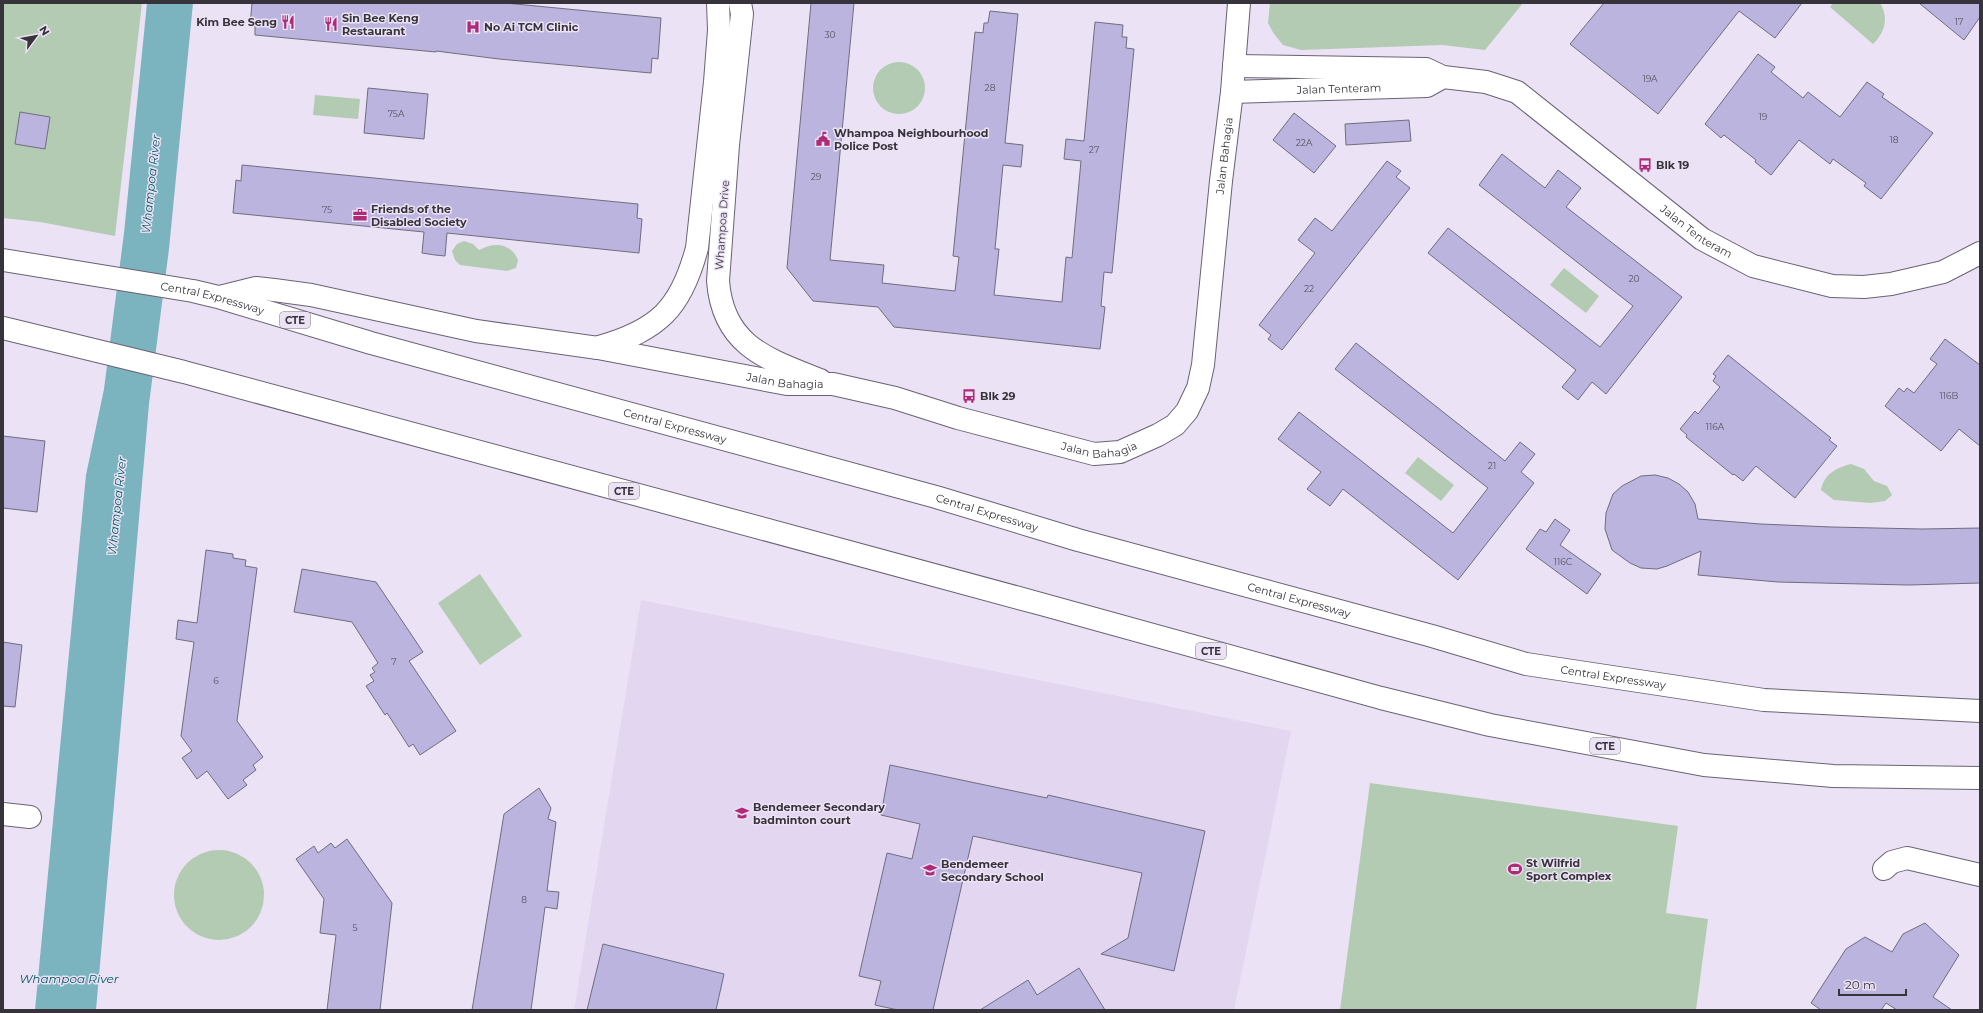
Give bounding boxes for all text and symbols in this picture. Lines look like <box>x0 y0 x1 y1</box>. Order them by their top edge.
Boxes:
place label: Sin Bee Keng Restaurant <box>342 11 419 38</box>
restaurant icon: Kim Bee Seng <box>280 14 296 30</box>
place label: Kim Bee Seng <box>196 15 277 29</box>
north arrow <box>16 16 56 56</box>
restaurant icon: Sin Bee Keng Restaurant <box>323 16 339 32</box>
house number: 17 <box>1955 16 1963 27</box>
hospital icon: No Ai TCM Clinic <box>465 19 481 35</box>
place label: No Ai TCM Clinic <box>484 20 579 34</box>
text: N <box>36 23 53 38</box>
house number: 30 <box>824 29 836 40</box>
house number: 19A <box>1642 73 1658 84</box>
street label: Jalan Tenteram <box>1295 80 1381 97</box>
house number: 28 <box>985 82 996 93</box>
house number: 75A <box>388 108 405 119</box>
house number: 19 <box>1759 111 1768 122</box>
street label: Jalan Bahagia <box>1213 116 1236 196</box>
place label: Whampoa Neighbourhood Police Post <box>834 126 988 153</box>
public building icon: Whampoa Neighbourhood Police Post <box>815 131 831 147</box>
water label: Whampoa River <box>138 134 163 234</box>
house number: 18 <box>1890 134 1899 145</box>
house number: 22A <box>1296 137 1313 148</box>
house number: 27 <box>1089 144 1099 155</box>
bus stop icon: Blk 19 <box>1637 157 1653 173</box>
place label: Blk 19 <box>1656 158 1689 172</box>
house number: 29 <box>811 171 822 182</box>
street label: Whampoa Drive <box>712 179 732 270</box>
street label: Jalan Tenteram <box>1657 201 1735 261</box>
place label: Friends of the Disabled Society <box>371 202 467 229</box>
house number: 75 <box>322 204 332 215</box>
office icon: Friends of the Disabled Society <box>352 207 368 223</box>
house number: 20 <box>1628 273 1640 284</box>
street label: Central Expressway <box>160 279 266 318</box>
house number: 22 <box>1304 283 1314 294</box>
road number: CTE <box>280 312 310 328</box>
street label: Jalan Bahagia <box>744 369 823 391</box>
bus stop icon: Blk 29 <box>961 388 977 404</box>
place label: Blk 29 <box>980 389 1016 403</box>
house number: 116B <box>1940 390 1959 401</box>
street label: Central Expressway <box>622 405 728 447</box>
house number: 116A <box>1706 421 1725 432</box>
street label: Jalan Bahagia <box>1059 438 1139 461</box>
water label: Whampoa River <box>104 456 129 556</box>
house number: 21 <box>1488 460 1496 471</box>
road number: CTE <box>609 483 639 499</box>
street label: Central Expressway <box>934 490 1040 535</box>
house number: 116C <box>1554 556 1573 567</box>
street label: Central Expressway <box>1246 579 1352 621</box>
road number: CTE <box>1196 643 1226 659</box>
house number: 7 <box>391 656 397 667</box>
street label: Central Expressway <box>1560 662 1667 692</box>
house number: 6 <box>213 675 219 686</box>
road number: CTE <box>1590 738 1620 754</box>
place label: Bendemeer Secondary badminton court <box>753 800 885 827</box>
school or university icon: Bendemeer Secondary badminton court <box>734 805 750 821</box>
place label: St Wilfrid Sport Complex <box>1526 856 1612 883</box>
place label: Bendemeer Secondary School <box>941 857 1044 884</box>
sports icon: St Wilfrid Sport Complex <box>1507 861 1523 877</box>
school or university icon: Bendemeer Secondary School <box>922 862 938 878</box>
house number: 8 <box>521 894 527 905</box>
house number: 5 <box>352 922 358 933</box>
water label: Whampoa River <box>19 971 119 986</box>
scale bar <box>1839 971 1906 997</box>
text: 20 m <box>1845 977 1876 992</box>

